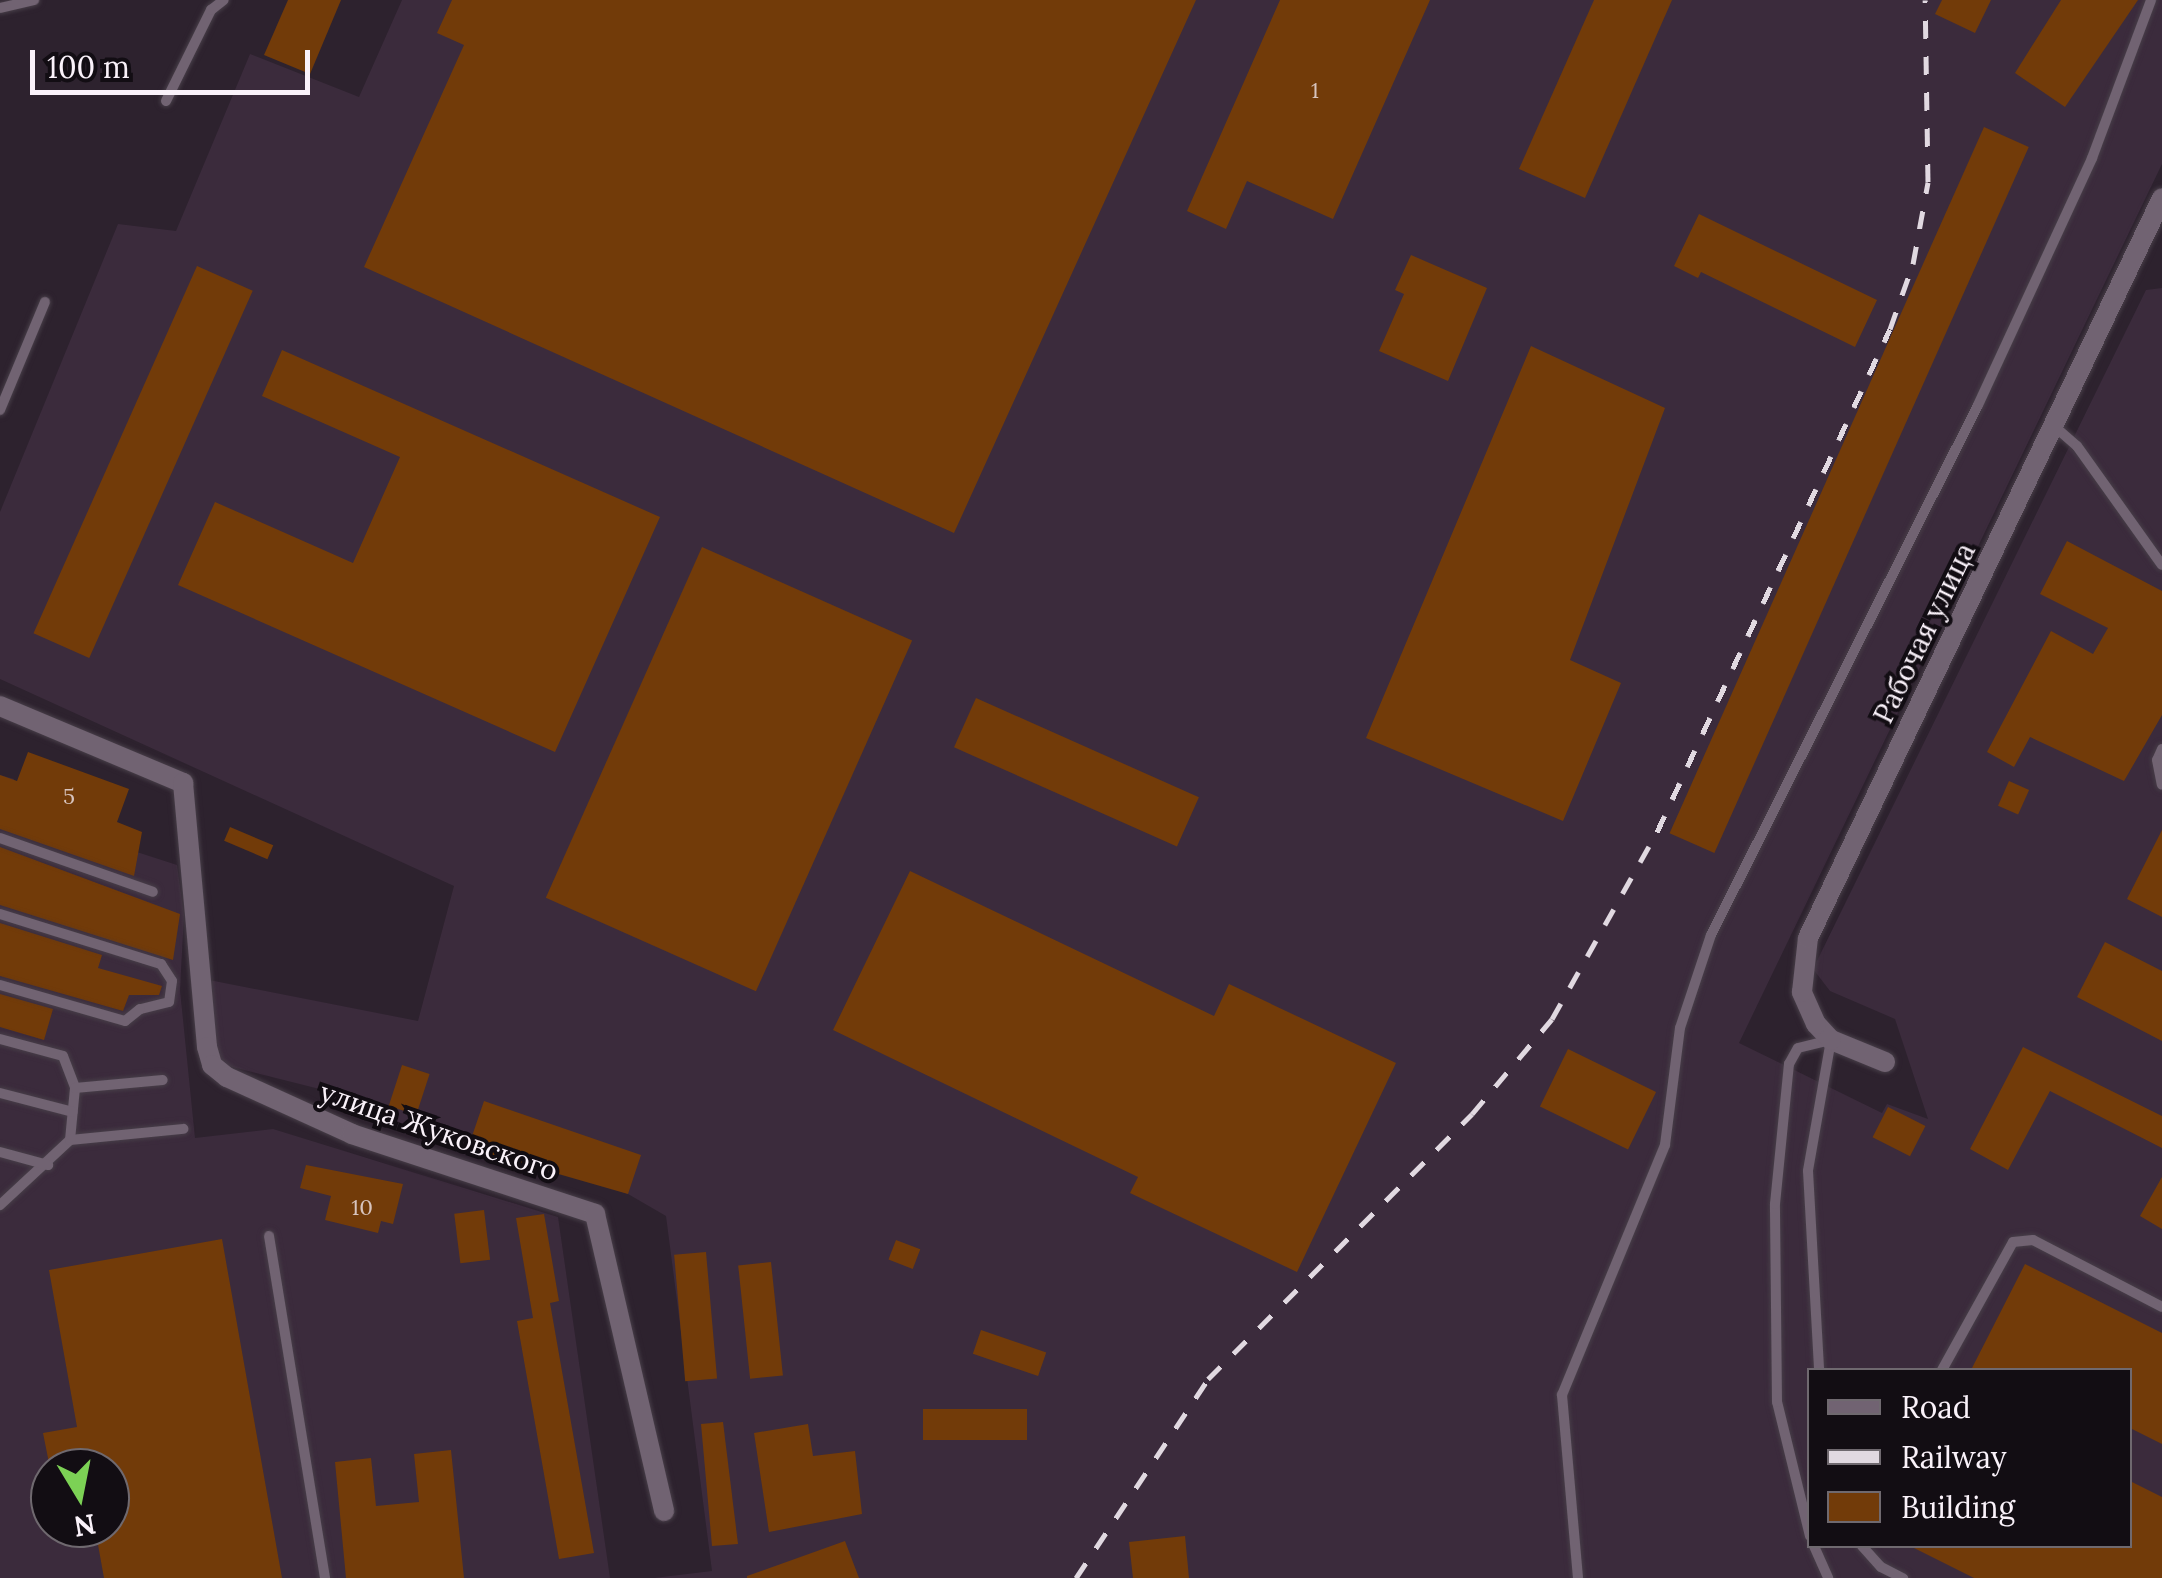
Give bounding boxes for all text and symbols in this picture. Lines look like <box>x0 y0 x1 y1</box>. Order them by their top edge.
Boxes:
scale bar <box>35 30 315 92</box>
text: 100 m <box>47 48 130 86</box>
house number: 1 <box>1311 78 1319 104</box>
street label: Рабочая улица <box>1866 537 1982 729</box>
house number: 5 <box>63 784 75 810</box>
street label: улица Жуковского <box>316 1075 562 1187</box>
house number: 10 <box>351 1195 373 1221</box>
legend <box>1807 1368 2132 1548</box>
text: Road <box>1901 1388 1971 1426</box>
text: Railway <box>1901 1438 2007 1476</box>
north arrow <box>30 1448 130 1548</box>
text: Building <box>1901 1488 2015 1526</box>
text: N <box>71 1506 99 1545</box>

